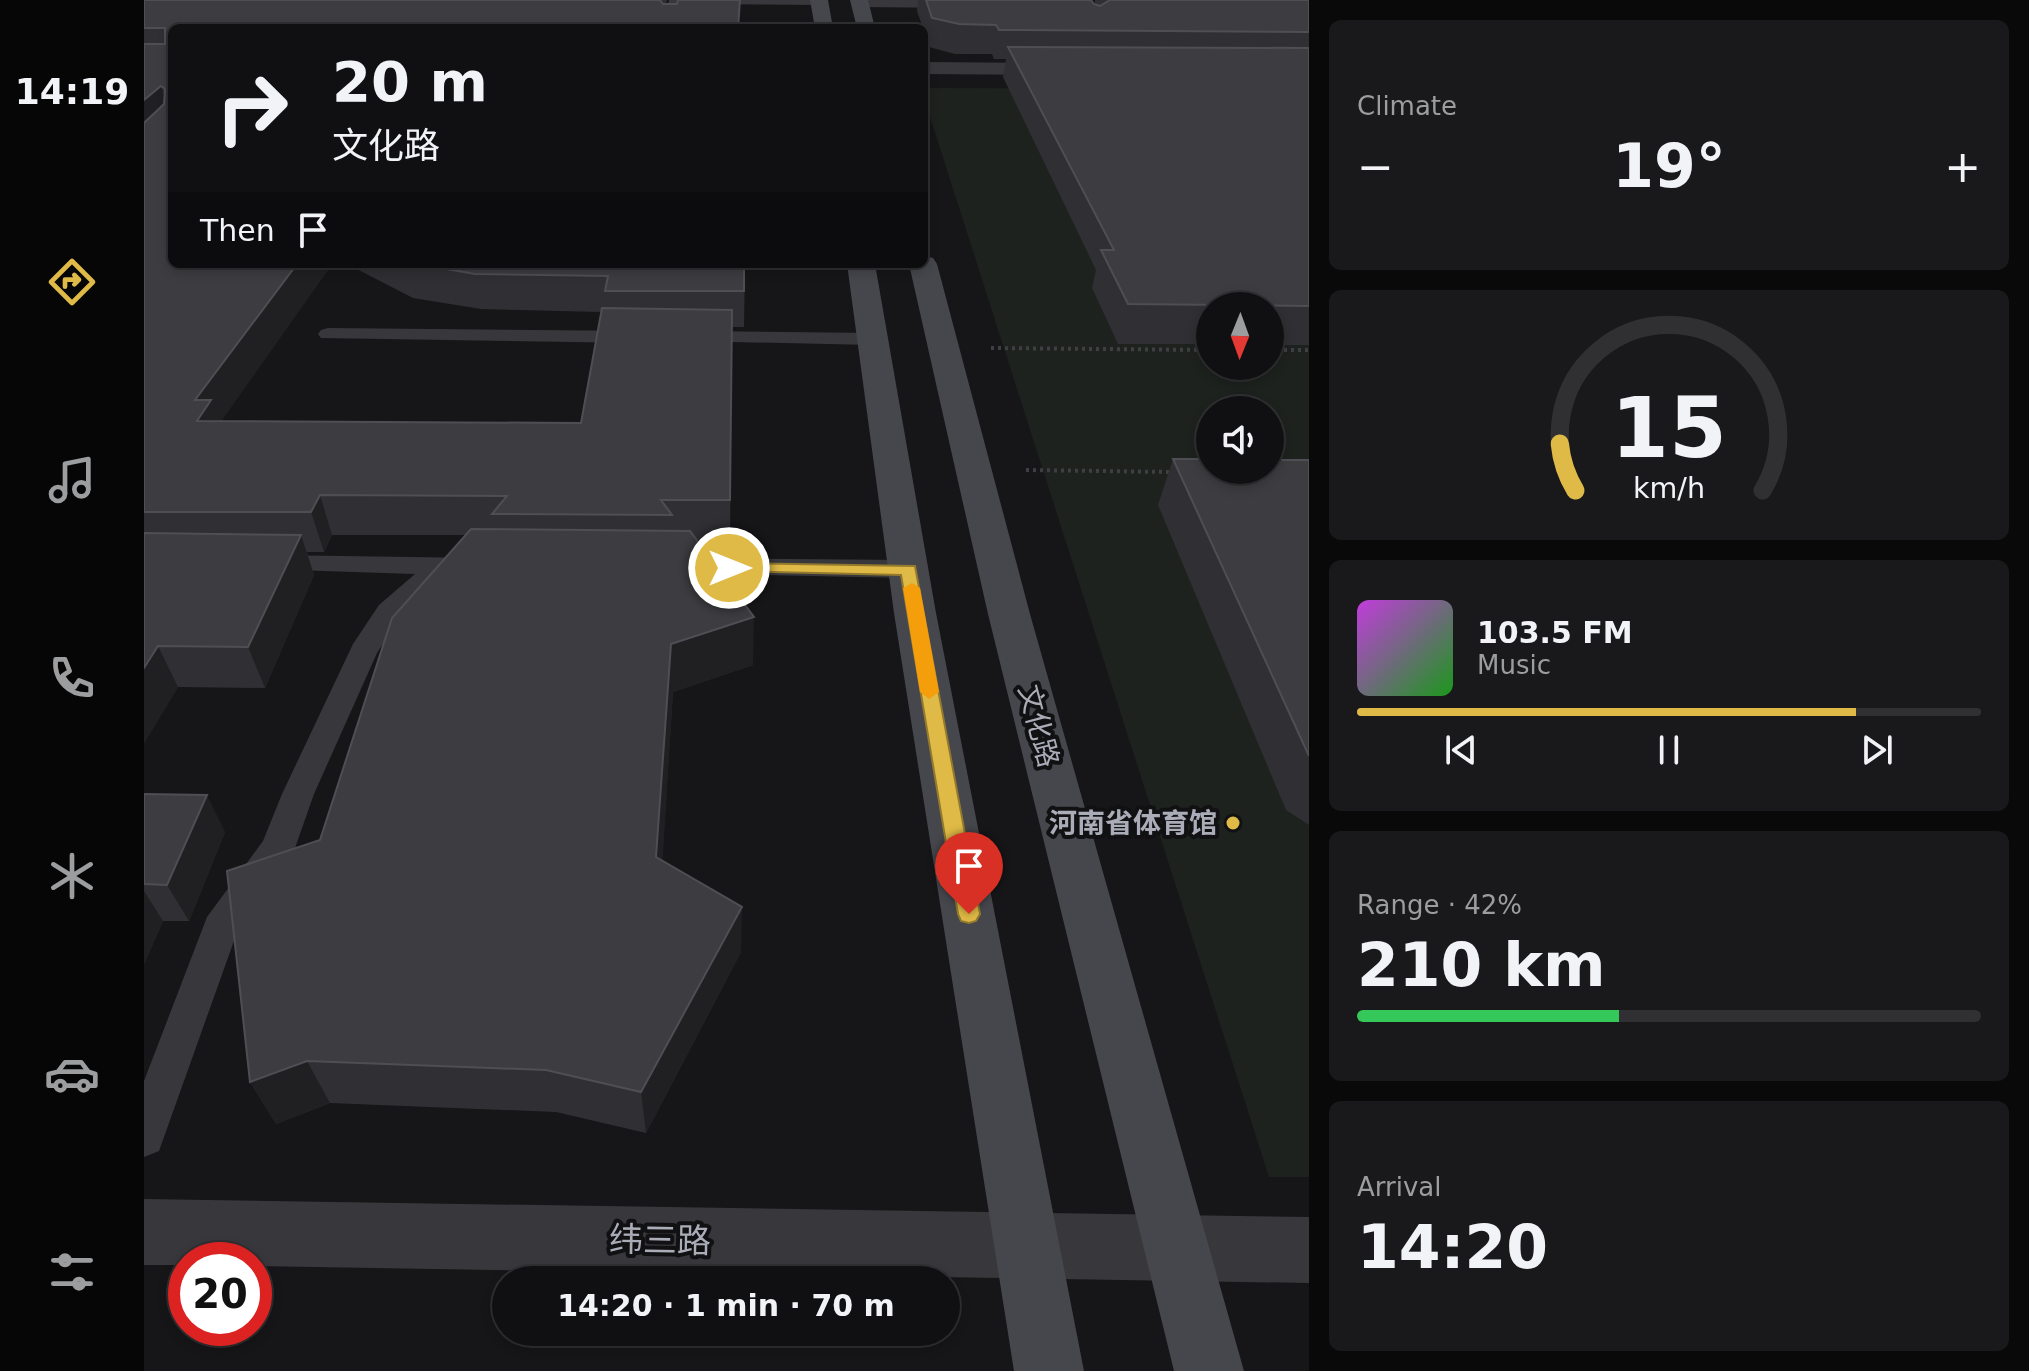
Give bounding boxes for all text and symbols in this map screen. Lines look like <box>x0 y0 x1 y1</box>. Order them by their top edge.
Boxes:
text: 20 m <box>332 49 488 114</box>
icon: right <box>200 56 304 160</box>
text: 14:19 <box>15 71 129 112</box>
text: Climate <box>1357 91 1457 121</box>
text: 文化路 <box>332 125 440 166</box>
text: 19° <box>1612 131 1726 201</box>
text: − <box>1357 141 1394 192</box>
text: + <box>1944 141 1981 192</box>
icon: arrive <box>291 208 335 252</box>
text: Then <box>200 213 275 248</box>
icon: directions <box>44 254 100 310</box>
north arrow <box>1196 292 1284 380</box>
map controls <box>1196 292 1284 484</box>
text: 15 <box>1611 380 1727 477</box>
button: sound <box>1196 396 1284 484</box>
icon: music <box>44 452 100 508</box>
text: km/h <box>1633 471 1705 505</box>
position arrow <box>687 526 771 610</box>
text: 103.5 FM <box>1477 615 1633 650</box>
icon: phone <box>44 650 100 706</box>
text: Music <box>1477 650 1551 680</box>
street label: 文化路 <box>1012 681 1065 771</box>
icon: previous <box>1439 728 1483 772</box>
icon: pause <box>1647 728 1691 772</box>
icon: next <box>1855 728 1899 772</box>
place label: 河南省体育馆 <box>1049 807 1217 840</box>
marker: 河南省体育馆 <box>1224 814 1242 832</box>
pin <box>935 832 1003 914</box>
icon: arrive <box>947 844 991 888</box>
icon: climate <box>44 848 100 904</box>
text: Range · 42% <box>1357 890 1522 920</box>
text: 210 km <box>1357 930 1606 1000</box>
icon: car <box>44 1046 100 1102</box>
text: Arrival <box>1357 1172 1441 1202</box>
text: 14:20 <box>1357 1212 1548 1282</box>
street label: 纬三路 <box>609 1219 711 1261</box>
speed limit sign: 20 <box>168 1242 272 1346</box>
icon: filters <box>44 1244 100 1300</box>
text: 14:20 · 1 min · 70 m <box>557 1288 895 1323</box>

